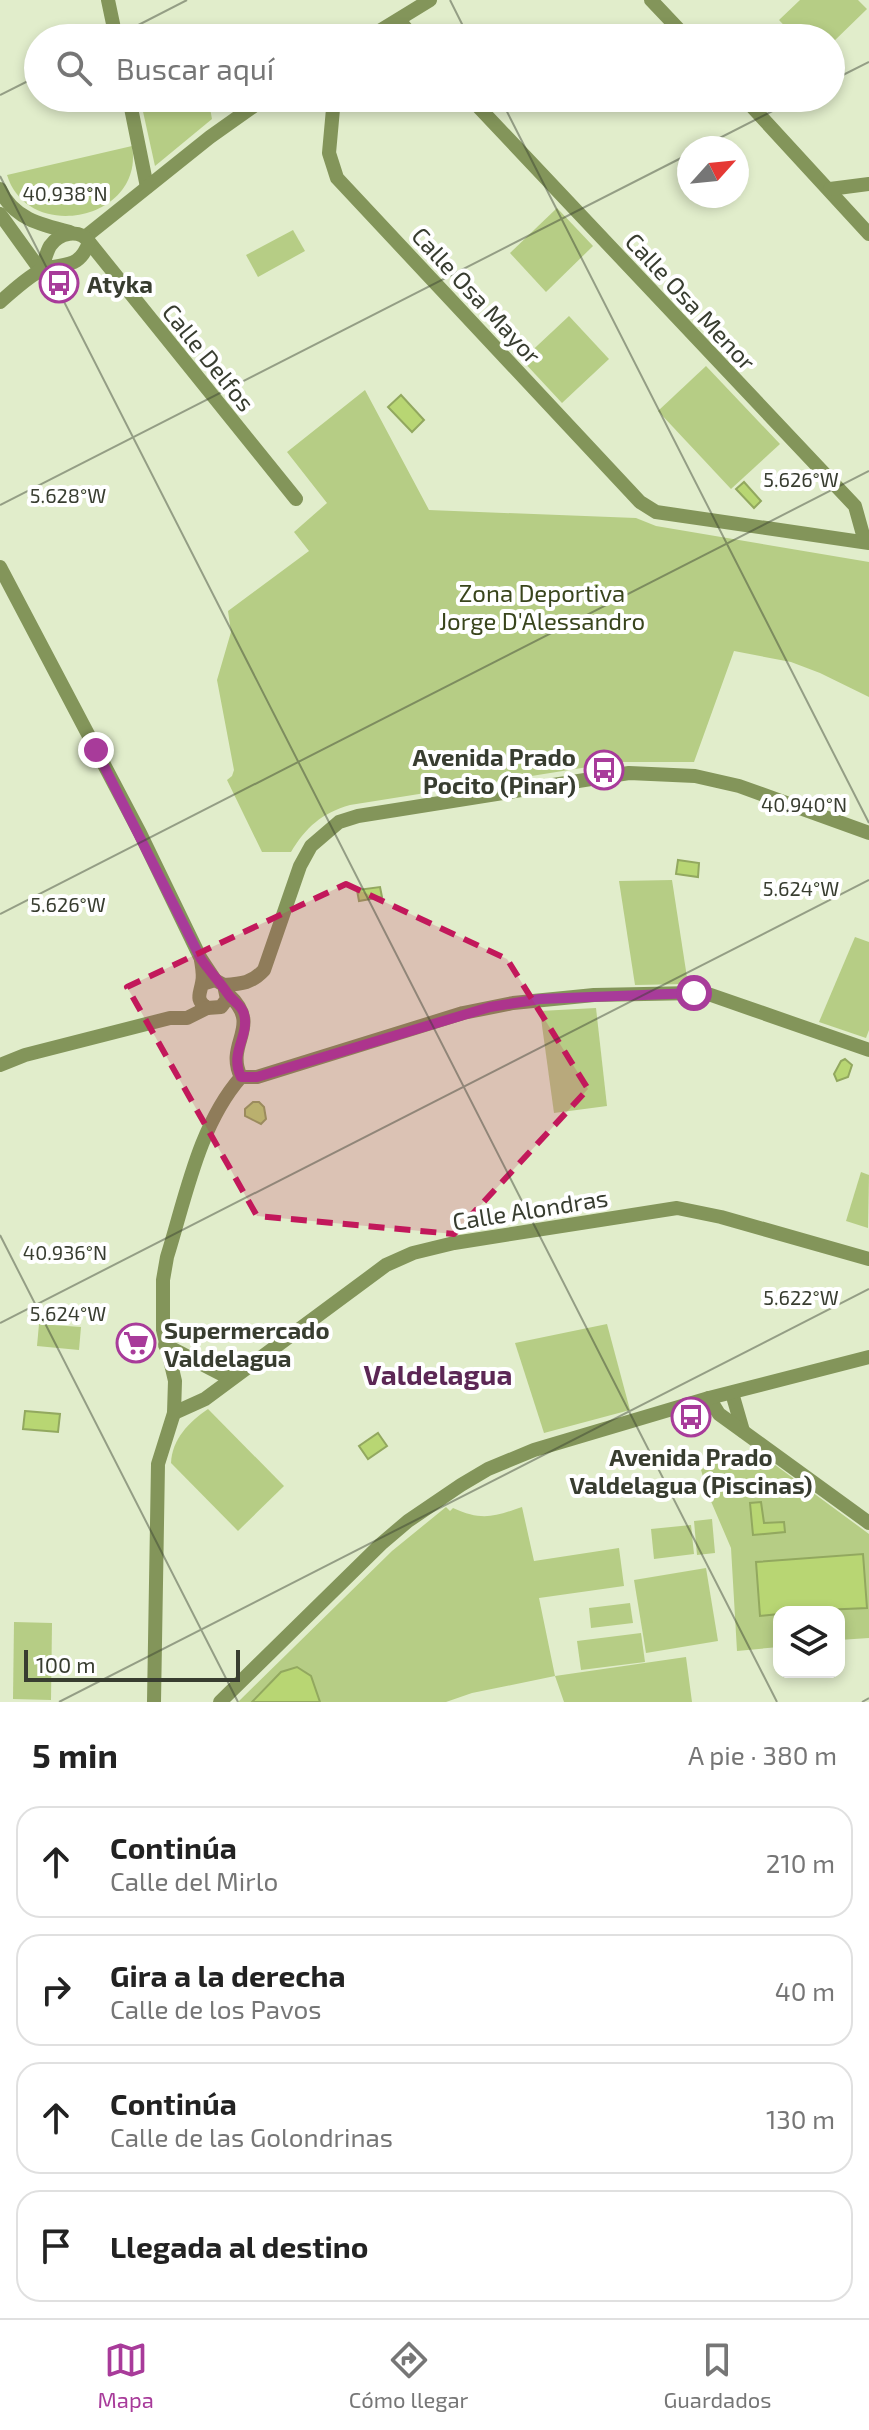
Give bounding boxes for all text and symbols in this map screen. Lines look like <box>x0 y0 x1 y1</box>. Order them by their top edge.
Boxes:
search box <box>24 24 845 112</box>
icon: search <box>52 46 96 90</box>
text: Buscar aquí <box>116 50 274 86</box>
north arrow <box>677 136 749 208</box>
text: 40.938°N <box>23 181 108 205</box>
street label: Calle Osa Mayor <box>406 221 548 370</box>
street label: Calle Osa Menor <box>620 226 762 376</box>
bus stop icon: Atyka <box>38 262 80 304</box>
place label: Atyka <box>87 269 153 298</box>
street label: Calle Delfos <box>157 297 261 417</box>
text: 5.626°W <box>763 467 839 491</box>
text: 5.628°W <box>30 483 106 507</box>
park label: Zona Deportiva Jorge D'Alessandro <box>439 578 645 635</box>
route end <box>78 732 114 768</box>
place label: Avenida Prado Pocito (Pinar) <box>413 742 576 799</box>
bus stop icon: Avenida Prado Pocito (Pinar) <box>583 749 625 791</box>
text: 40.940°N <box>761 792 847 816</box>
text: 5.624°W <box>763 876 839 900</box>
text: 5.626°W <box>30 892 106 916</box>
route start <box>676 975 712 1011</box>
street label: Calle Alondras <box>450 1182 610 1236</box>
text: 40.936°N <box>23 1240 107 1264</box>
text: 5.622°W <box>763 1285 839 1309</box>
text: 5.624°W <box>30 1301 106 1325</box>
place label: Supermercado Valdelagua <box>164 1315 330 1372</box>
supermarket icon: Supermercado Valdelagua <box>115 1322 157 1364</box>
district label: Valdelagua <box>364 1357 512 1391</box>
bus stop icon: Avenida Prado Valdelagua (Piscinas) <box>670 1396 712 1438</box>
place label: Avenida Prado Valdelagua (Piscinas) <box>570 1442 812 1499</box>
map controls <box>773 1606 845 1678</box>
button: layers <box>773 1606 845 1678</box>
scale bar <box>24 1646 240 1682</box>
text: 100 m <box>36 1651 95 1677</box>
text: 5 min <box>32 1734 118 1775</box>
text: A pie · 380 m <box>688 1739 837 1770</box>
text: Continúa <box>110 1829 237 1865</box>
icon: ahead <box>34 1840 78 1884</box>
text: 210 m <box>766 1847 835 1878</box>
text: Calle del Mirlo <box>110 1865 278 1896</box>
text: Gira a la derecha <box>110 1957 346 1993</box>
icon: right <box>34 1968 78 2012</box>
text: 40 m <box>775 1975 835 2006</box>
text: Calle de los Pavos <box>110 1993 322 2024</box>
text: Continúa <box>110 2085 237 2121</box>
icon: ahead <box>34 2096 78 2140</box>
text: 130 m <box>766 2103 835 2134</box>
text: Calle de las Golondrinas <box>110 2121 393 2152</box>
icon: arrive <box>34 2224 78 2268</box>
text: Llegada al destino <box>110 2228 369 2264</box>
tab: Mapa <box>98 2338 154 2412</box>
tab: Cómo llegar <box>349 2338 468 2412</box>
tab: Guardados <box>663 2338 771 2412</box>

